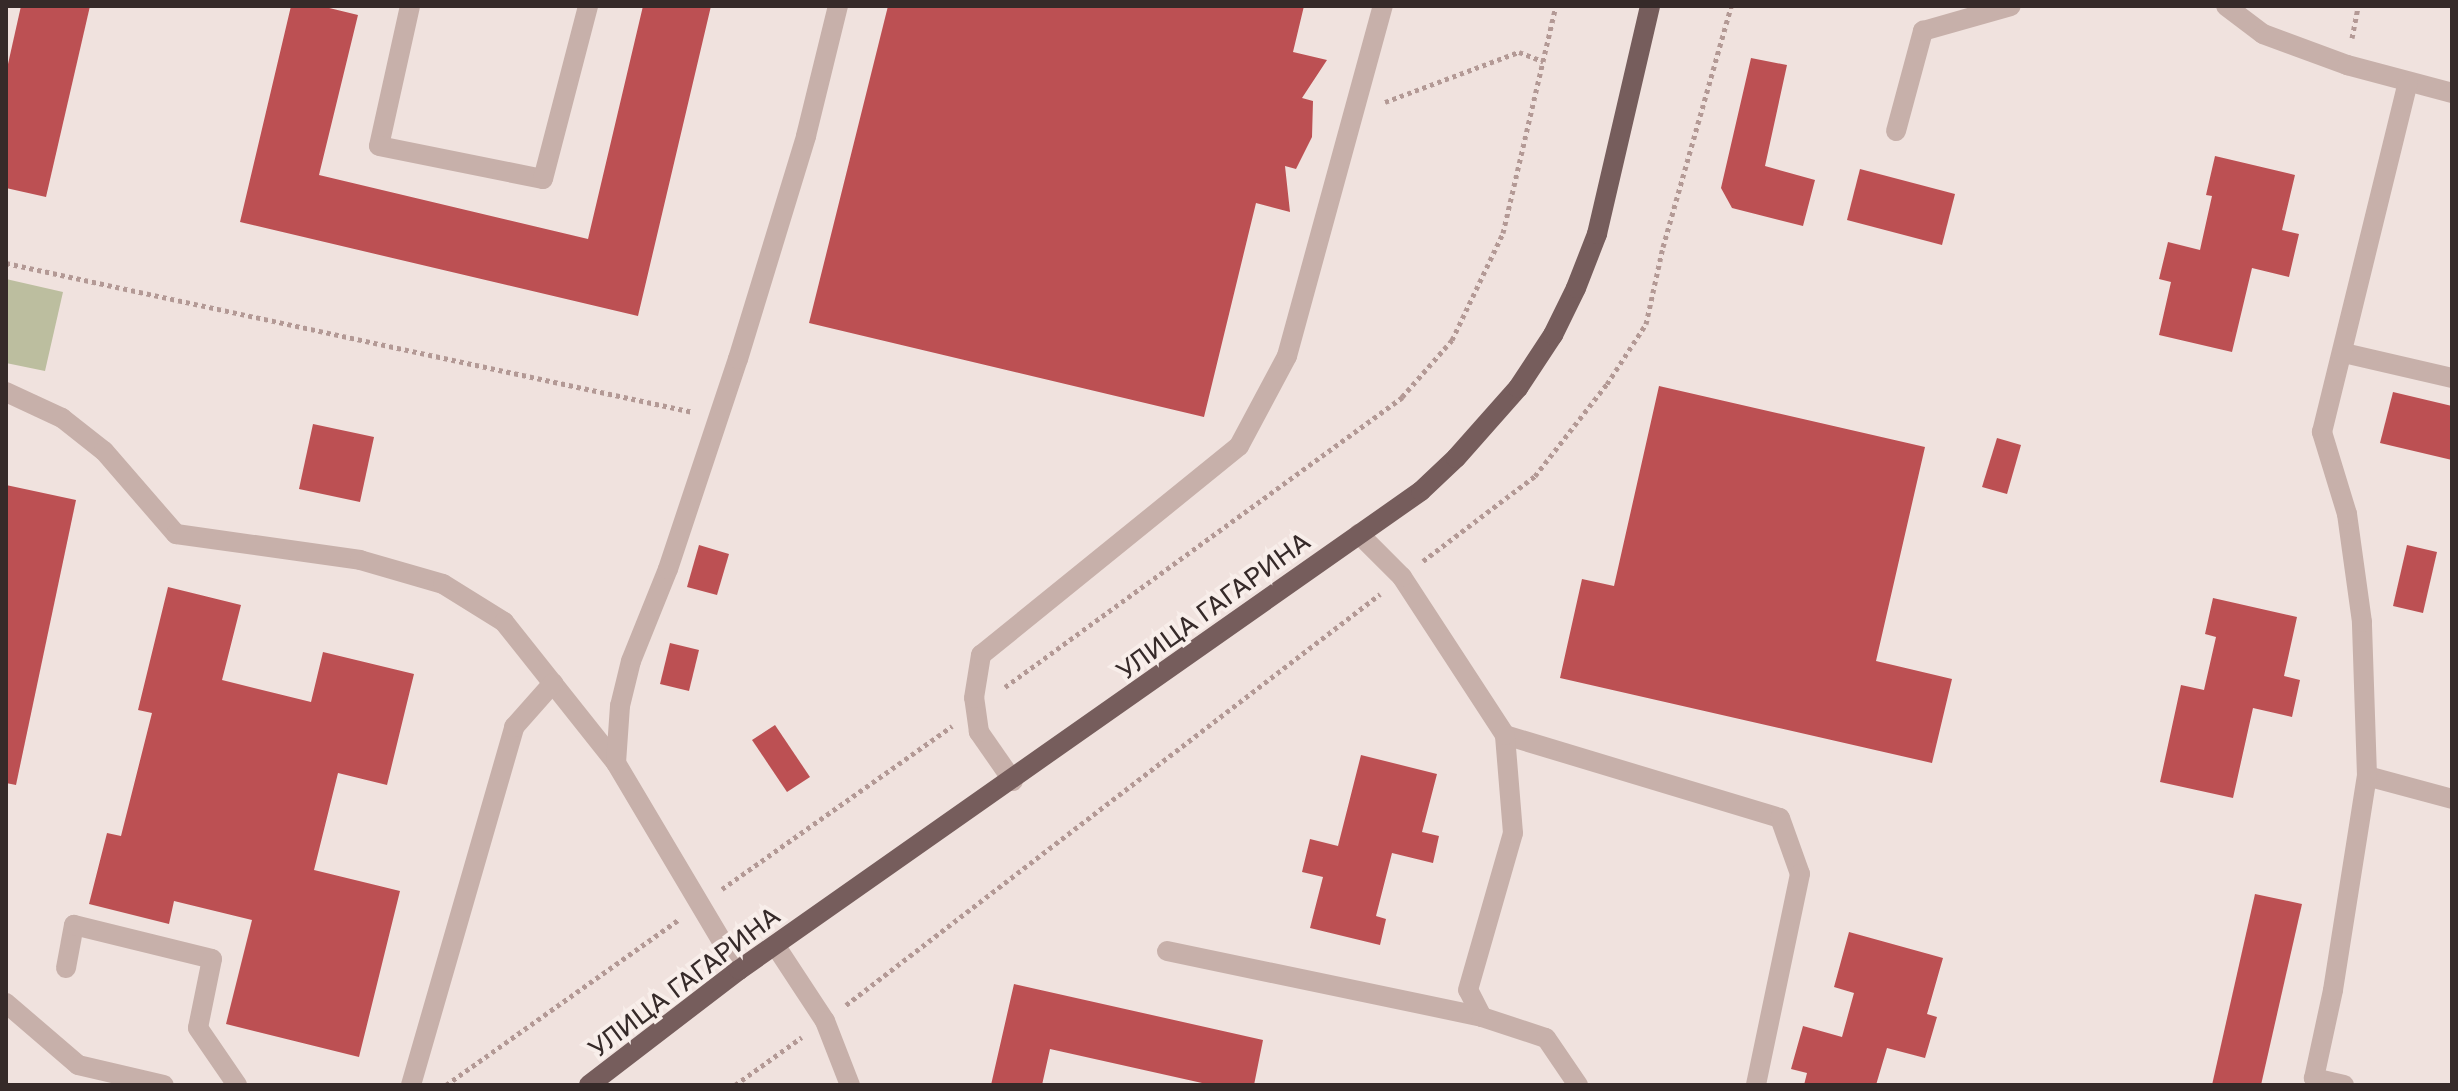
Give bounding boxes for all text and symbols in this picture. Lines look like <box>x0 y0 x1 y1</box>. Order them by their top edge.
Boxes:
street label: УЛИЦА ГАГАРИНА <box>1110 525 1316 687</box>
street label: УЛИЦА ГАГАРИНА <box>582 900 786 1064</box>

